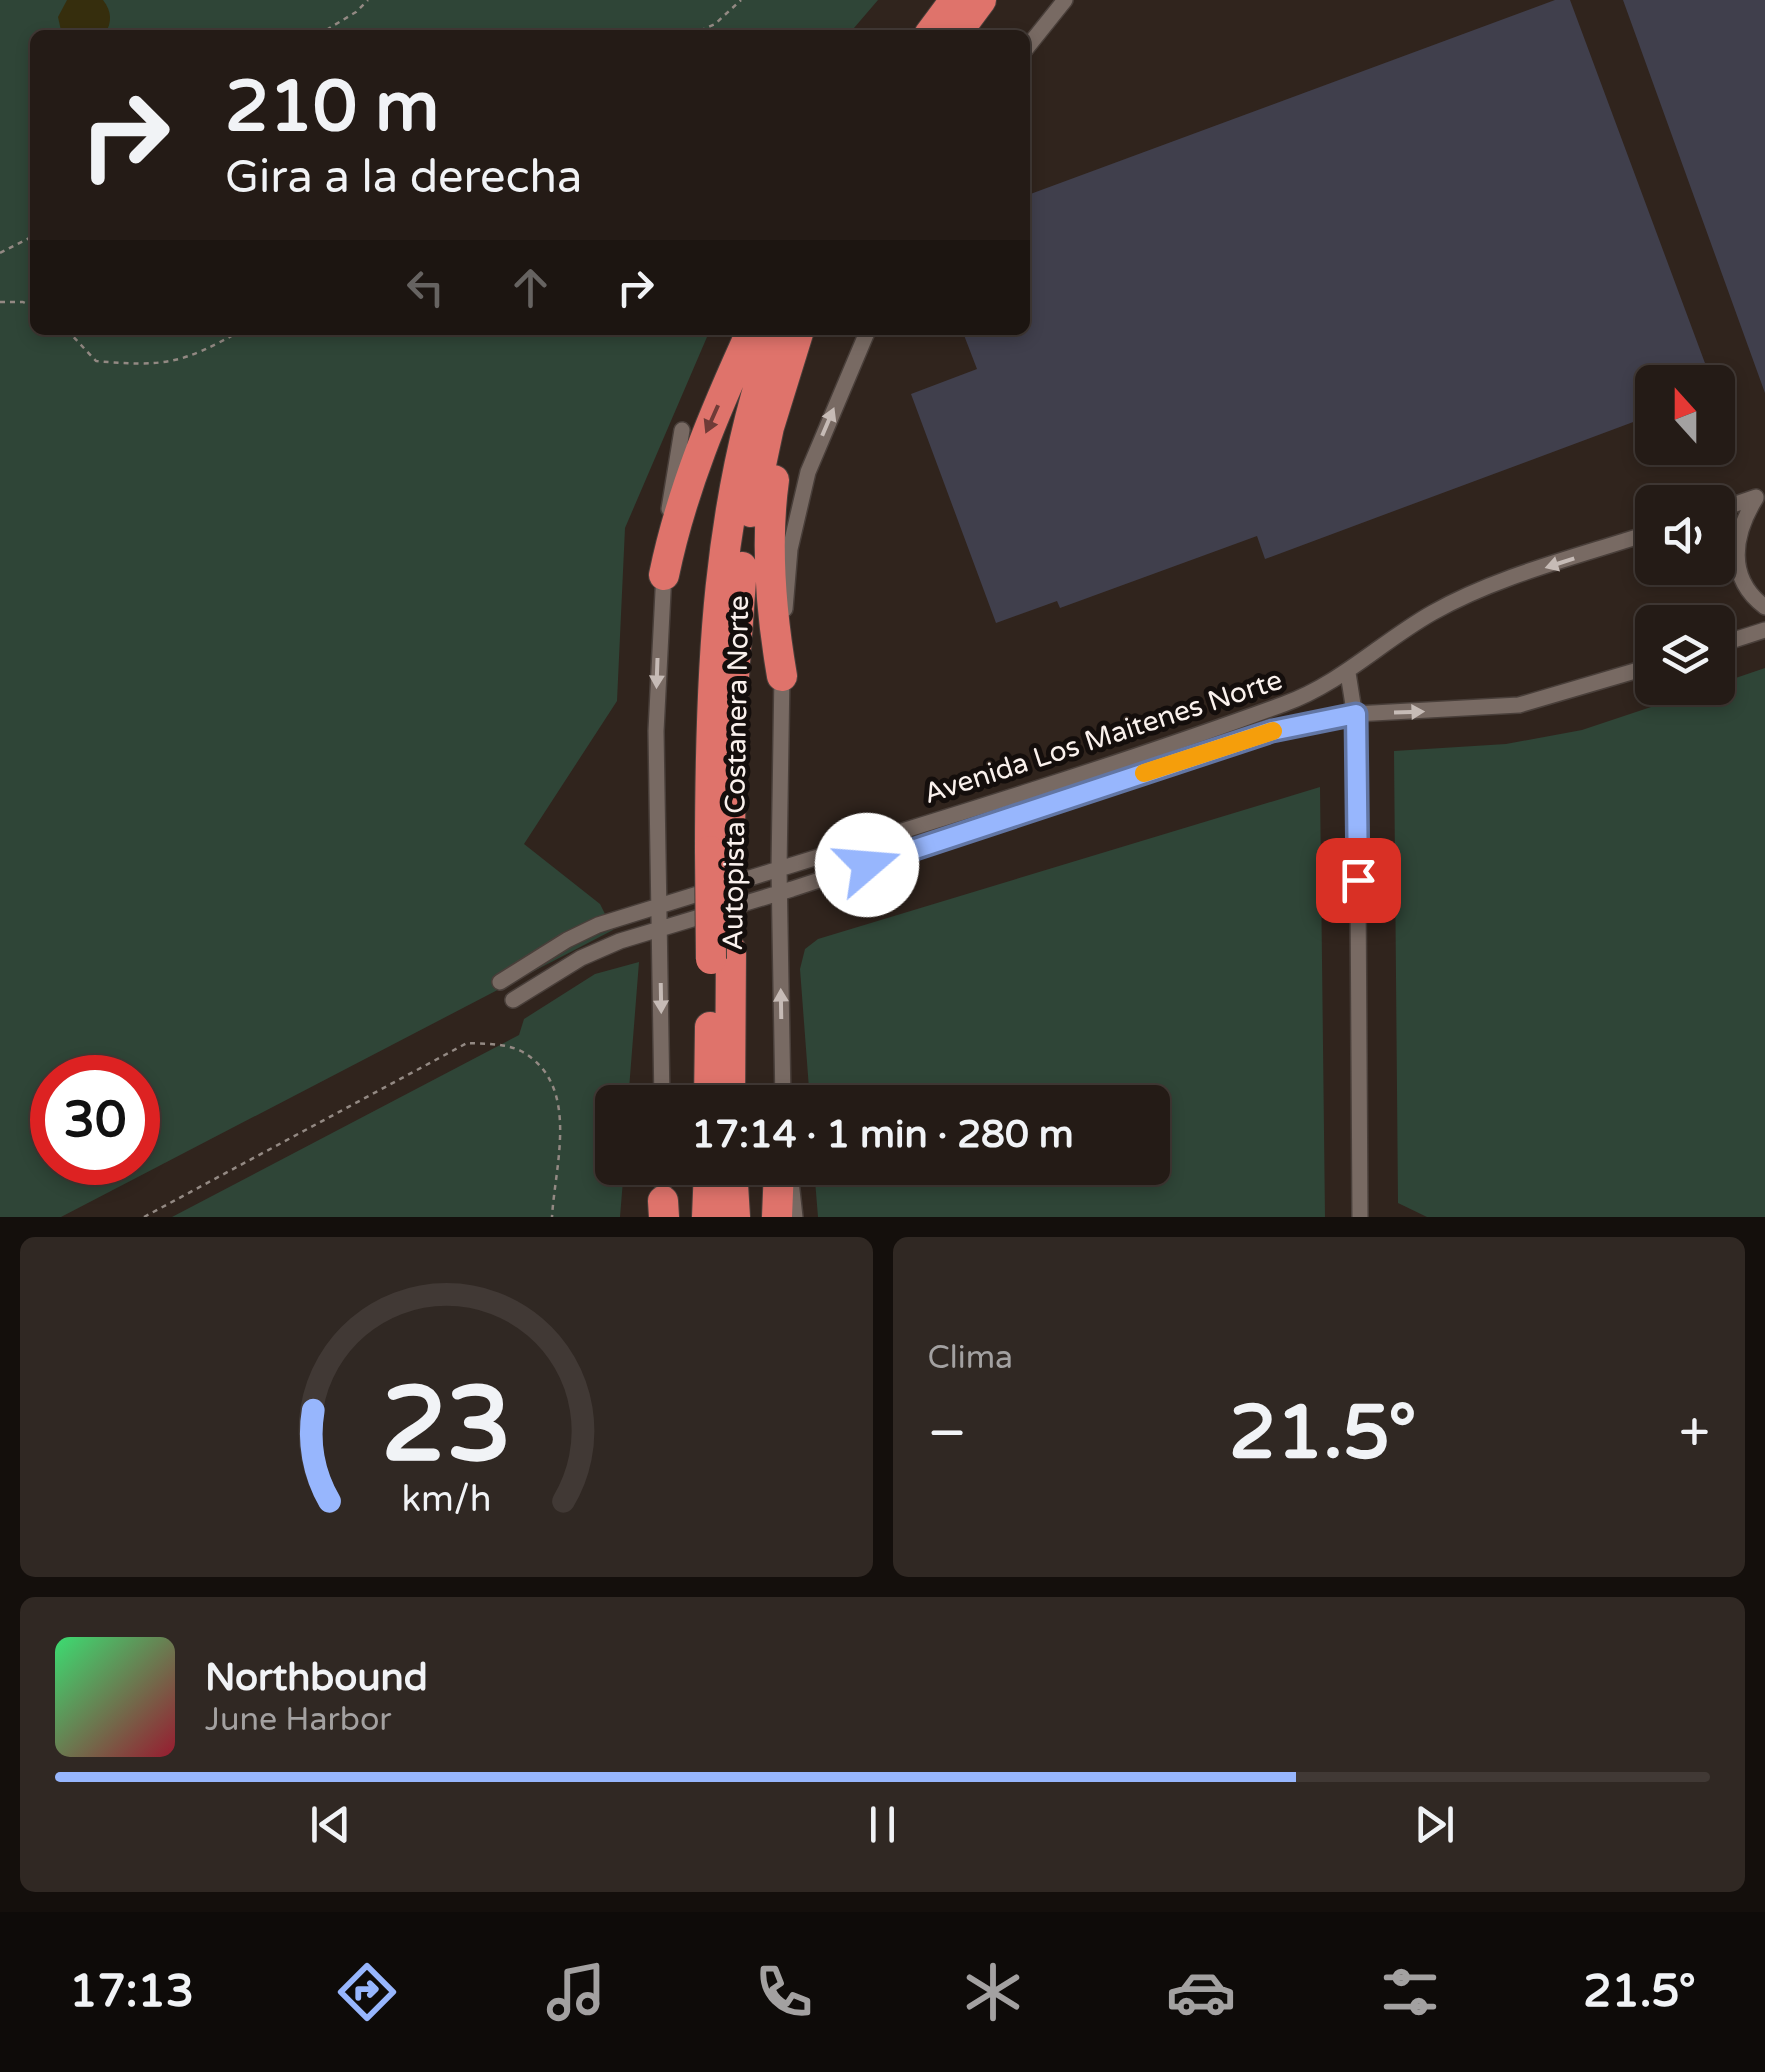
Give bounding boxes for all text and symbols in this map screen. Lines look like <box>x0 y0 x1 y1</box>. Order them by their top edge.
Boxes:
text: 210 m <box>225 66 439 150</box>
icon: right <box>60 70 190 200</box>
text: Gira a la derecha <box>225 151 582 205</box>
icon: left <box>398 260 453 315</box>
icon: ahead <box>503 260 558 315</box>
icon: right <box>608 260 663 315</box>
north arrow <box>1635 365 1735 465</box>
map controls <box>1635 365 1735 705</box>
one-way arrow <box>704 404 720 434</box>
one-way arrow <box>820 407 836 437</box>
button: sound <box>1635 485 1735 585</box>
one-way arrow <box>1545 556 1575 571</box>
street label: Autopista Costanera Norte <box>716 595 756 951</box>
button: layers <box>1635 605 1735 705</box>
one-way arrow <box>649 657 665 689</box>
street label: Avenida Los Maitenes Norte <box>919 663 1287 811</box>
one-way arrow <box>1394 704 1426 720</box>
position arrow <box>815 813 919 917</box>
pin <box>1316 838 1401 923</box>
icon: arrive <box>1331 853 1386 908</box>
one-way arrow <box>654 982 670 1014</box>
one-way arrow <box>773 987 789 1019</box>
speed limit sign: 30 <box>30 1055 160 1185</box>
text: 17:14 · 1 min · 280 m <box>691 1112 1074 1158</box>
text: Clima <box>928 1339 1013 1377</box>
text: 23 <box>381 1364 512 1489</box>
text: 21.5° <box>1229 1388 1417 1478</box>
text: − <box>928 1401 967 1467</box>
text: + <box>1679 1401 1710 1467</box>
text: km/h <box>401 1478 491 1521</box>
text: Northbound <box>205 1655 428 1701</box>
text: June Harbor <box>205 1701 392 1739</box>
icon: previous <box>303 1797 358 1852</box>
icon: pause <box>855 1797 910 1852</box>
icon: next <box>1407 1797 1462 1852</box>
icon: directions <box>332 1957 402 2027</box>
icon: music <box>541 1957 611 2027</box>
icon: phone <box>749 1957 819 2027</box>
icon: climate <box>958 1957 1028 2027</box>
icon: car <box>1166 1957 1236 2027</box>
icon: filters <box>1375 1957 1445 2027</box>
text: 17:13 <box>69 1965 194 2019</box>
text: 21.5° <box>1583 1965 1696 2019</box>

